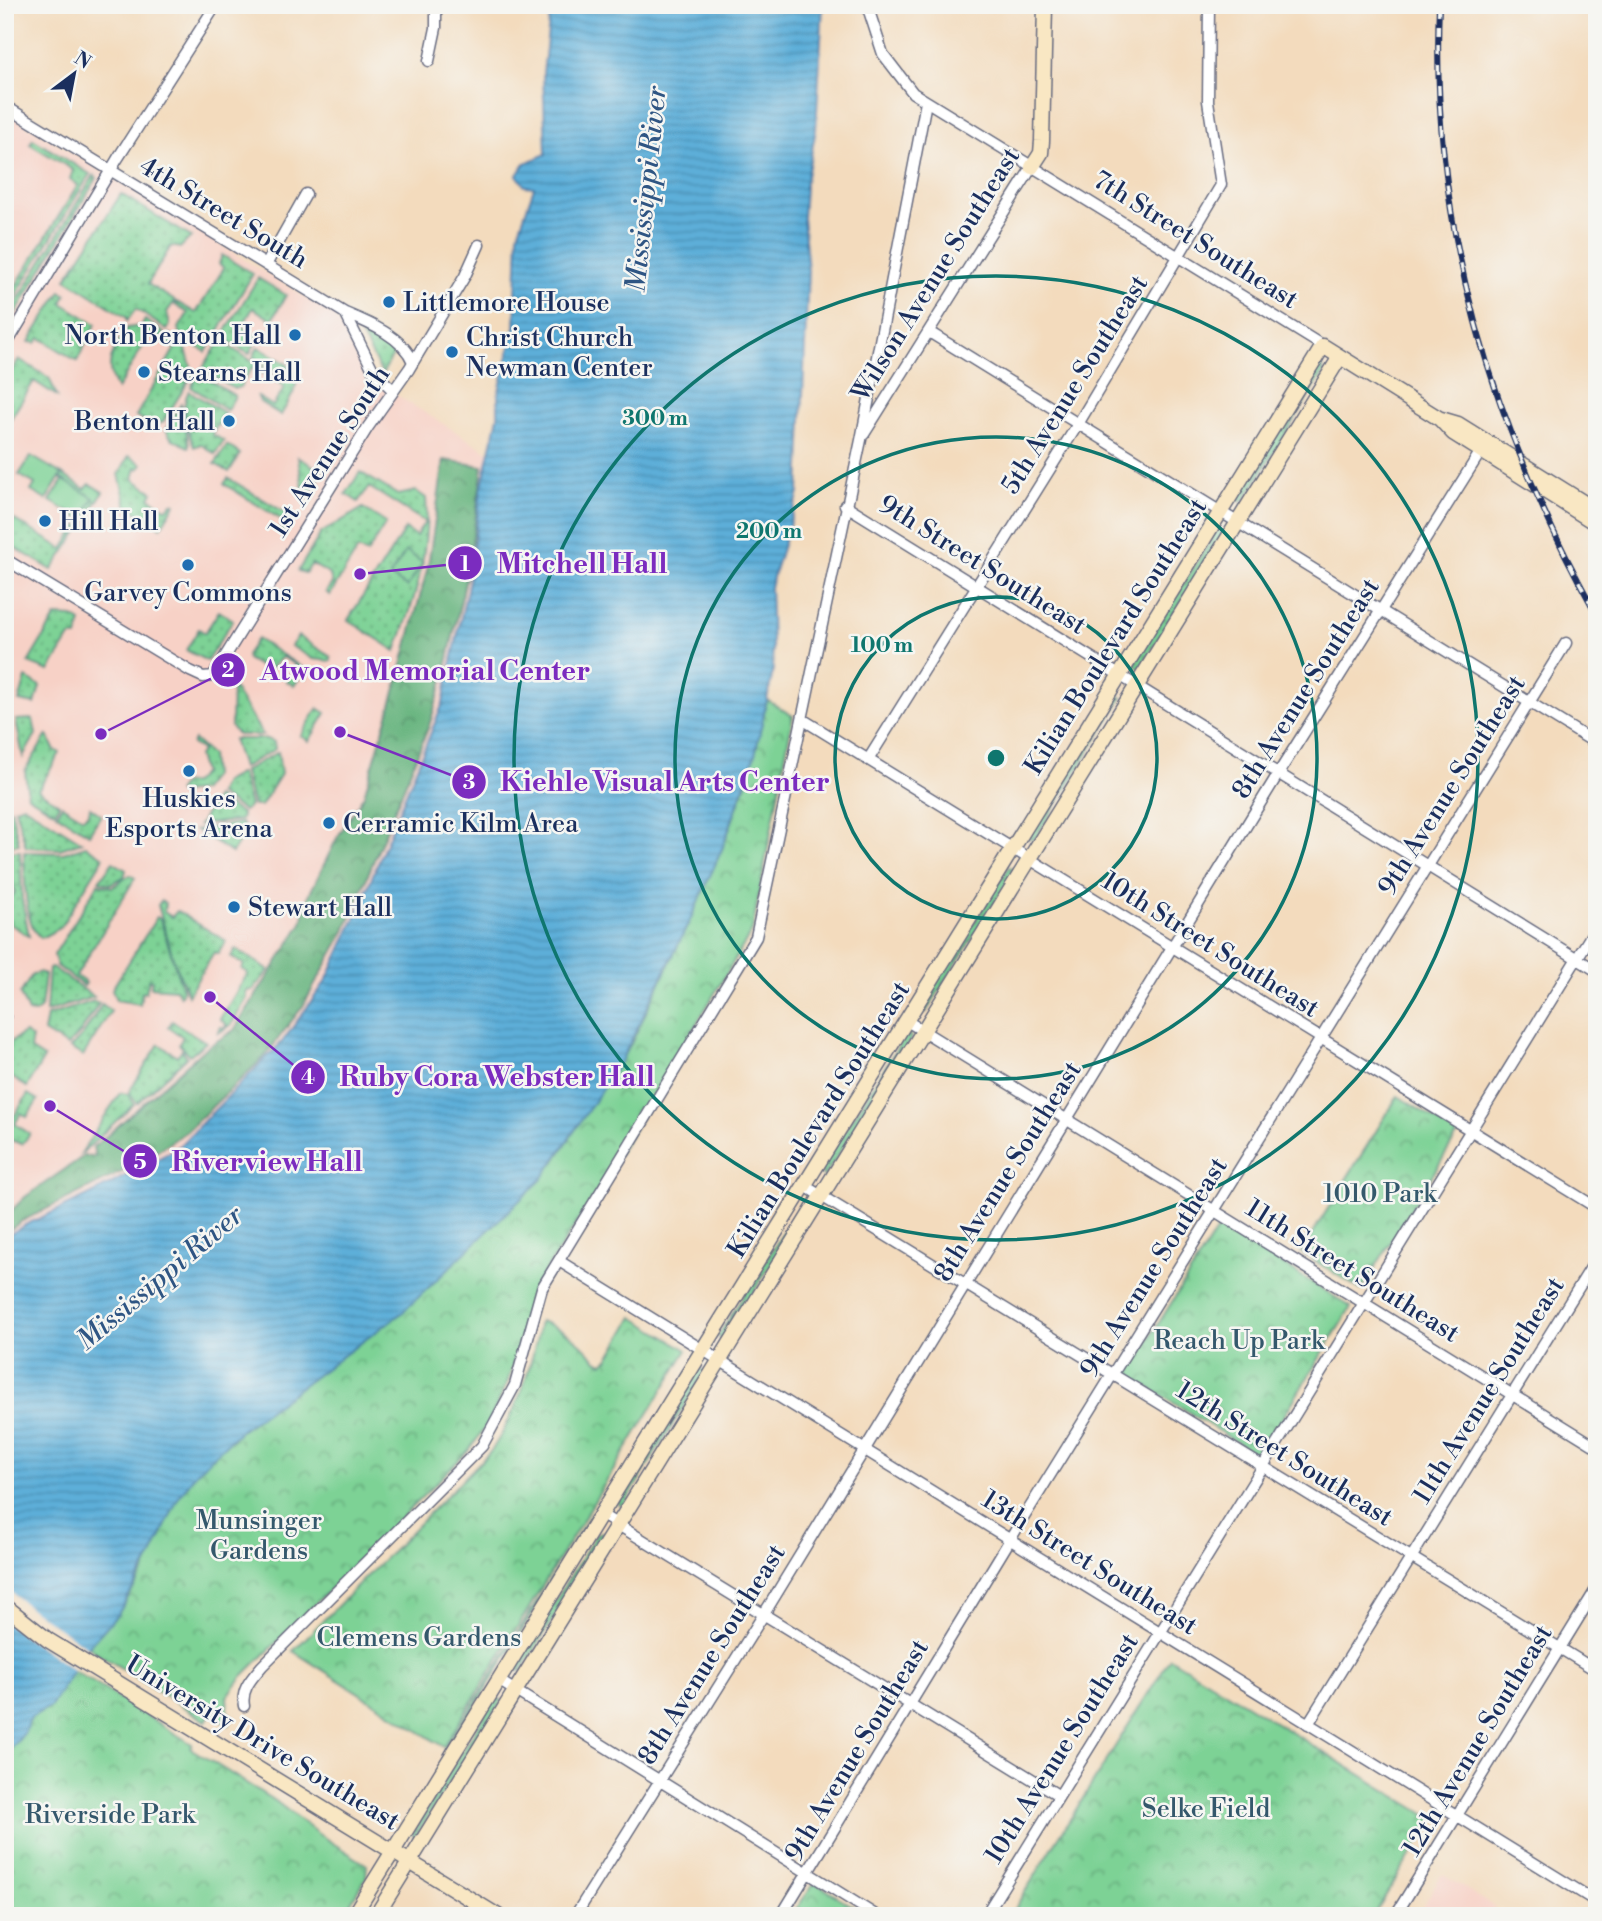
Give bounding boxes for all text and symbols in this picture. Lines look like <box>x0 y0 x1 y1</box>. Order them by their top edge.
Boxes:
north arrow <box>38 38 108 108</box>
text: N <box>70 46 95 75</box>
water label: Mississippi River <box>618 83 675 294</box>
street label: Wilson Avenue Southeast <box>844 142 1027 408</box>
street label: 4th Street South <box>133 150 314 276</box>
street label: 7th Street Southeast <box>1087 164 1304 316</box>
street label: 5th Avenue Southeast <box>994 269 1155 500</box>
place label: Littlemore House <box>403 287 610 319</box>
marker: Littlemore House <box>381 294 397 310</box>
place label: North Benton Hall <box>64 320 281 352</box>
place label: Christ Church Newman Center <box>466 322 653 384</box>
marker: North Benton Hall <box>287 327 303 343</box>
marker: Christ Church Newman Center <box>444 344 460 360</box>
place label: Stearns Hall <box>158 357 302 389</box>
street label: 1st Avenue South <box>263 360 397 543</box>
marker: Stearns Hall <box>136 364 152 380</box>
place label: Benton Hall <box>73 406 215 438</box>
text: 300 m <box>622 406 688 432</box>
marker: Benton Hall <box>221 413 237 429</box>
street label: 9th Street Southeast <box>873 488 1092 642</box>
street label: Kilian Boulevard Southeast <box>1018 492 1214 781</box>
place label: Hill Hall <box>59 506 159 538</box>
marker: Hill Hall <box>37 513 53 529</box>
text: 200 m <box>736 519 802 545</box>
callout: Mitchell Hall <box>448 539 682 588</box>
text: Mitchell Hall <box>496 547 668 582</box>
text: 1 <box>460 552 470 578</box>
marker: Garvey Commons <box>180 557 196 573</box>
street label: 8th Avenue Southeast <box>1225 572 1387 805</box>
place label: Garvey Commons <box>84 577 292 609</box>
text: 100 m <box>851 633 913 659</box>
callout: Atwood Memorial Center <box>211 645 604 694</box>
text: Atwood Memorial Center <box>259 654 590 689</box>
text: 2 <box>221 658 235 684</box>
street label: 9th Avenue Southeast <box>1371 670 1533 902</box>
centre of rings <box>984 746 1008 770</box>
callout: Kiehle Visual Arts Center <box>451 757 844 806</box>
marker: Huskies Esports Arena <box>181 763 197 779</box>
text: Kiehle Visual Arts Center <box>500 765 830 800</box>
text: 3 <box>463 770 475 796</box>
place label: Huskies Esports Arena <box>105 783 274 845</box>
place label: Cerramic Kilm Area <box>343 808 579 840</box>
marker: Cerramic Kilm Area <box>321 815 337 831</box>
street label: 10th Street Southeast <box>1096 865 1325 1025</box>
place label: Stewart Hall <box>248 892 392 924</box>
marker: Stewart Hall <box>226 899 242 915</box>
street label: Kilian Boulevard Southeast <box>721 975 917 1264</box>
callout: Ruby Cora Webster Hall <box>290 1052 669 1101</box>
street label: 8th Avenue Southeast <box>927 1055 1089 1288</box>
text: Ruby Cora Webster Hall <box>339 1060 655 1095</box>
text: 4 <box>301 1065 315 1091</box>
callout: Riverview Hall <box>123 1137 377 1186</box>
text: Riverview Hall <box>171 1145 363 1180</box>
text: 5 <box>133 1150 147 1176</box>
street label: 9th Avenue Southeast <box>1073 1152 1235 1384</box>
park label: 1010 Park <box>1323 1178 1438 1210</box>
street label: 11th Street Southeast <box>1240 1192 1465 1350</box>
water label: Mississippi River <box>69 1198 251 1358</box>
street label: 11th Avenue Southeast <box>1406 1271 1572 1510</box>
park label: Reach Up Park <box>1153 1325 1326 1357</box>
street label: 12th Street Southeast <box>1170 1374 1399 1533</box>
street label: 13th Street Southeast <box>976 1483 1203 1642</box>
park label: Munsinger Gardens <box>196 1505 322 1567</box>
street label: 8th Avenue Southeast <box>631 1538 793 1771</box>
street label: 12th Avenue Southeast <box>1396 1619 1560 1862</box>
park label: Clemens Gardens <box>317 1622 521 1654</box>
street label: 10th Avenue Southeast <box>978 1627 1146 1870</box>
street label: 9th Avenue Southeast <box>778 1634 936 1867</box>
street label: University Drive Southeast <box>120 1648 405 1838</box>
park label: Selke Field <box>1142 1793 1271 1825</box>
park label: Riverside Park <box>25 1799 197 1831</box>

